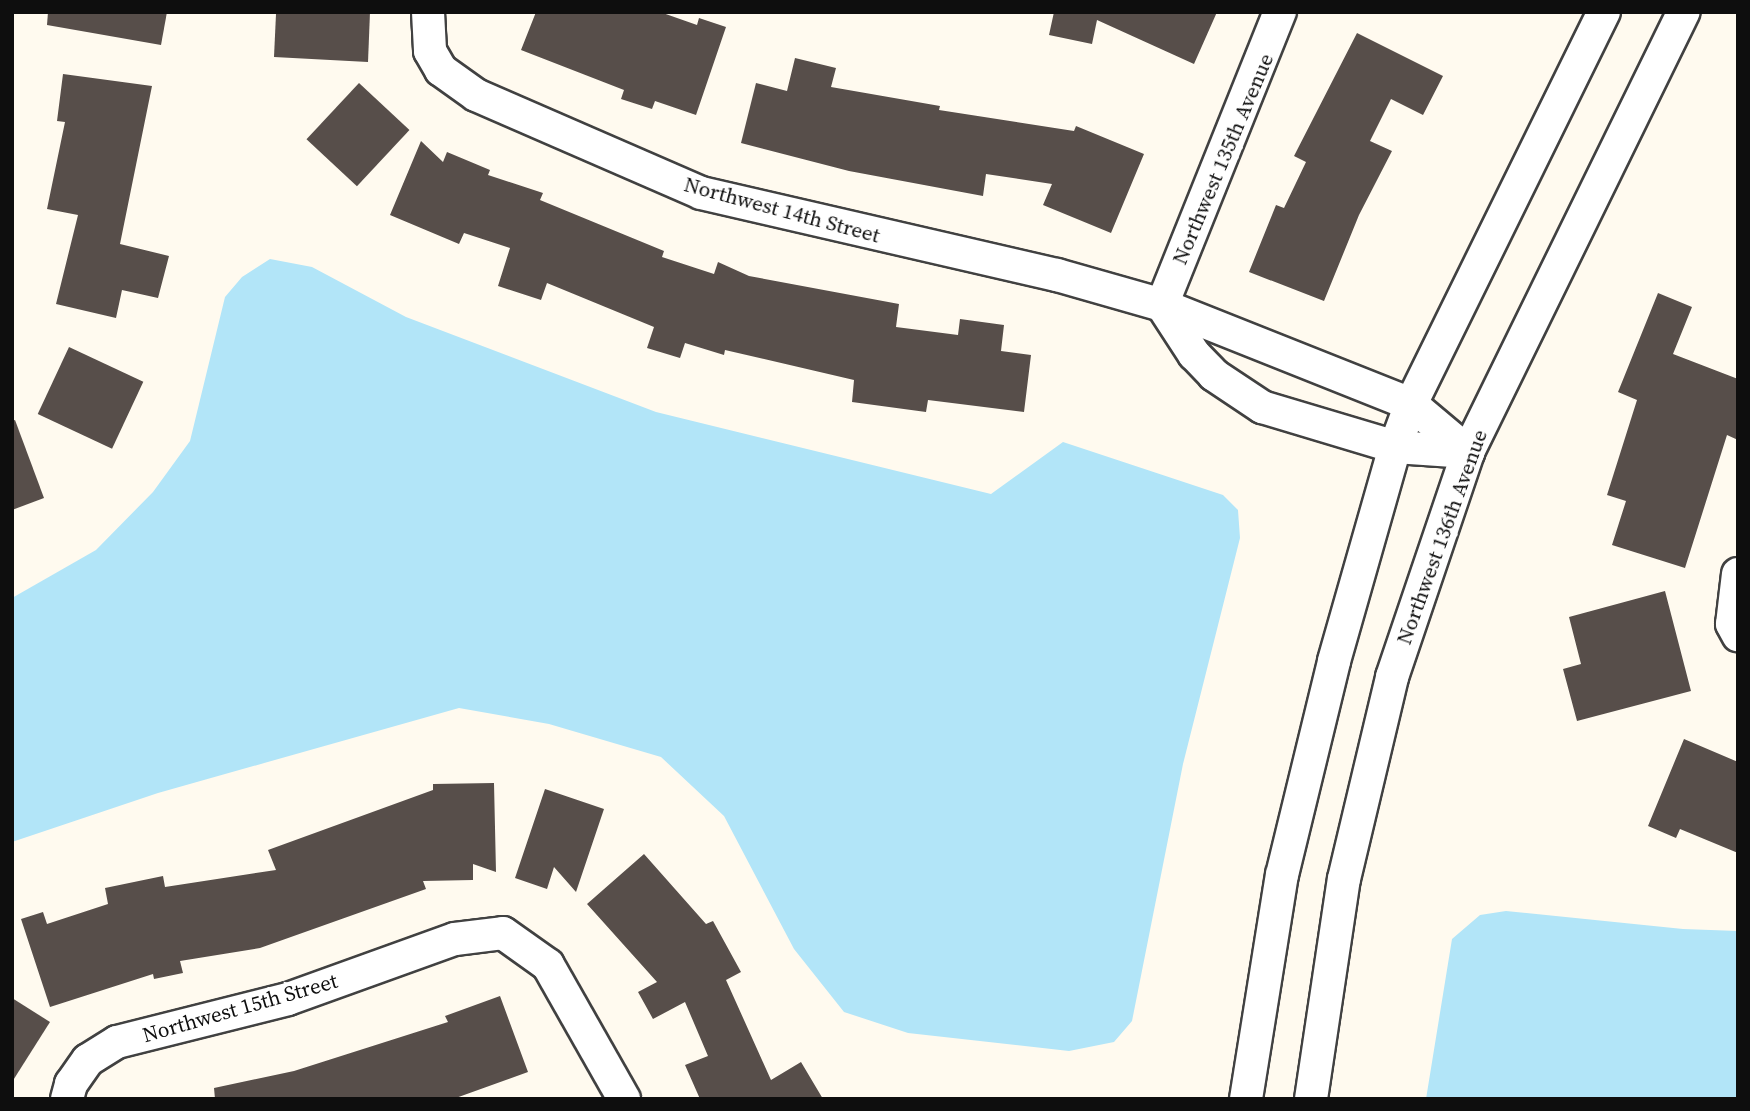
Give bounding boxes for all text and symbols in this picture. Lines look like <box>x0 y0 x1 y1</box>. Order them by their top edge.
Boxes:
street label: Northwest 135th Avenue <box>1167 50 1279 268</box>
street label: Northwest 14th Street <box>681 172 883 248</box>
street label: Northwest 136th Avenue <box>1391 426 1493 648</box>
street label: Northwest 15th Street <box>140 968 340 1048</box>

